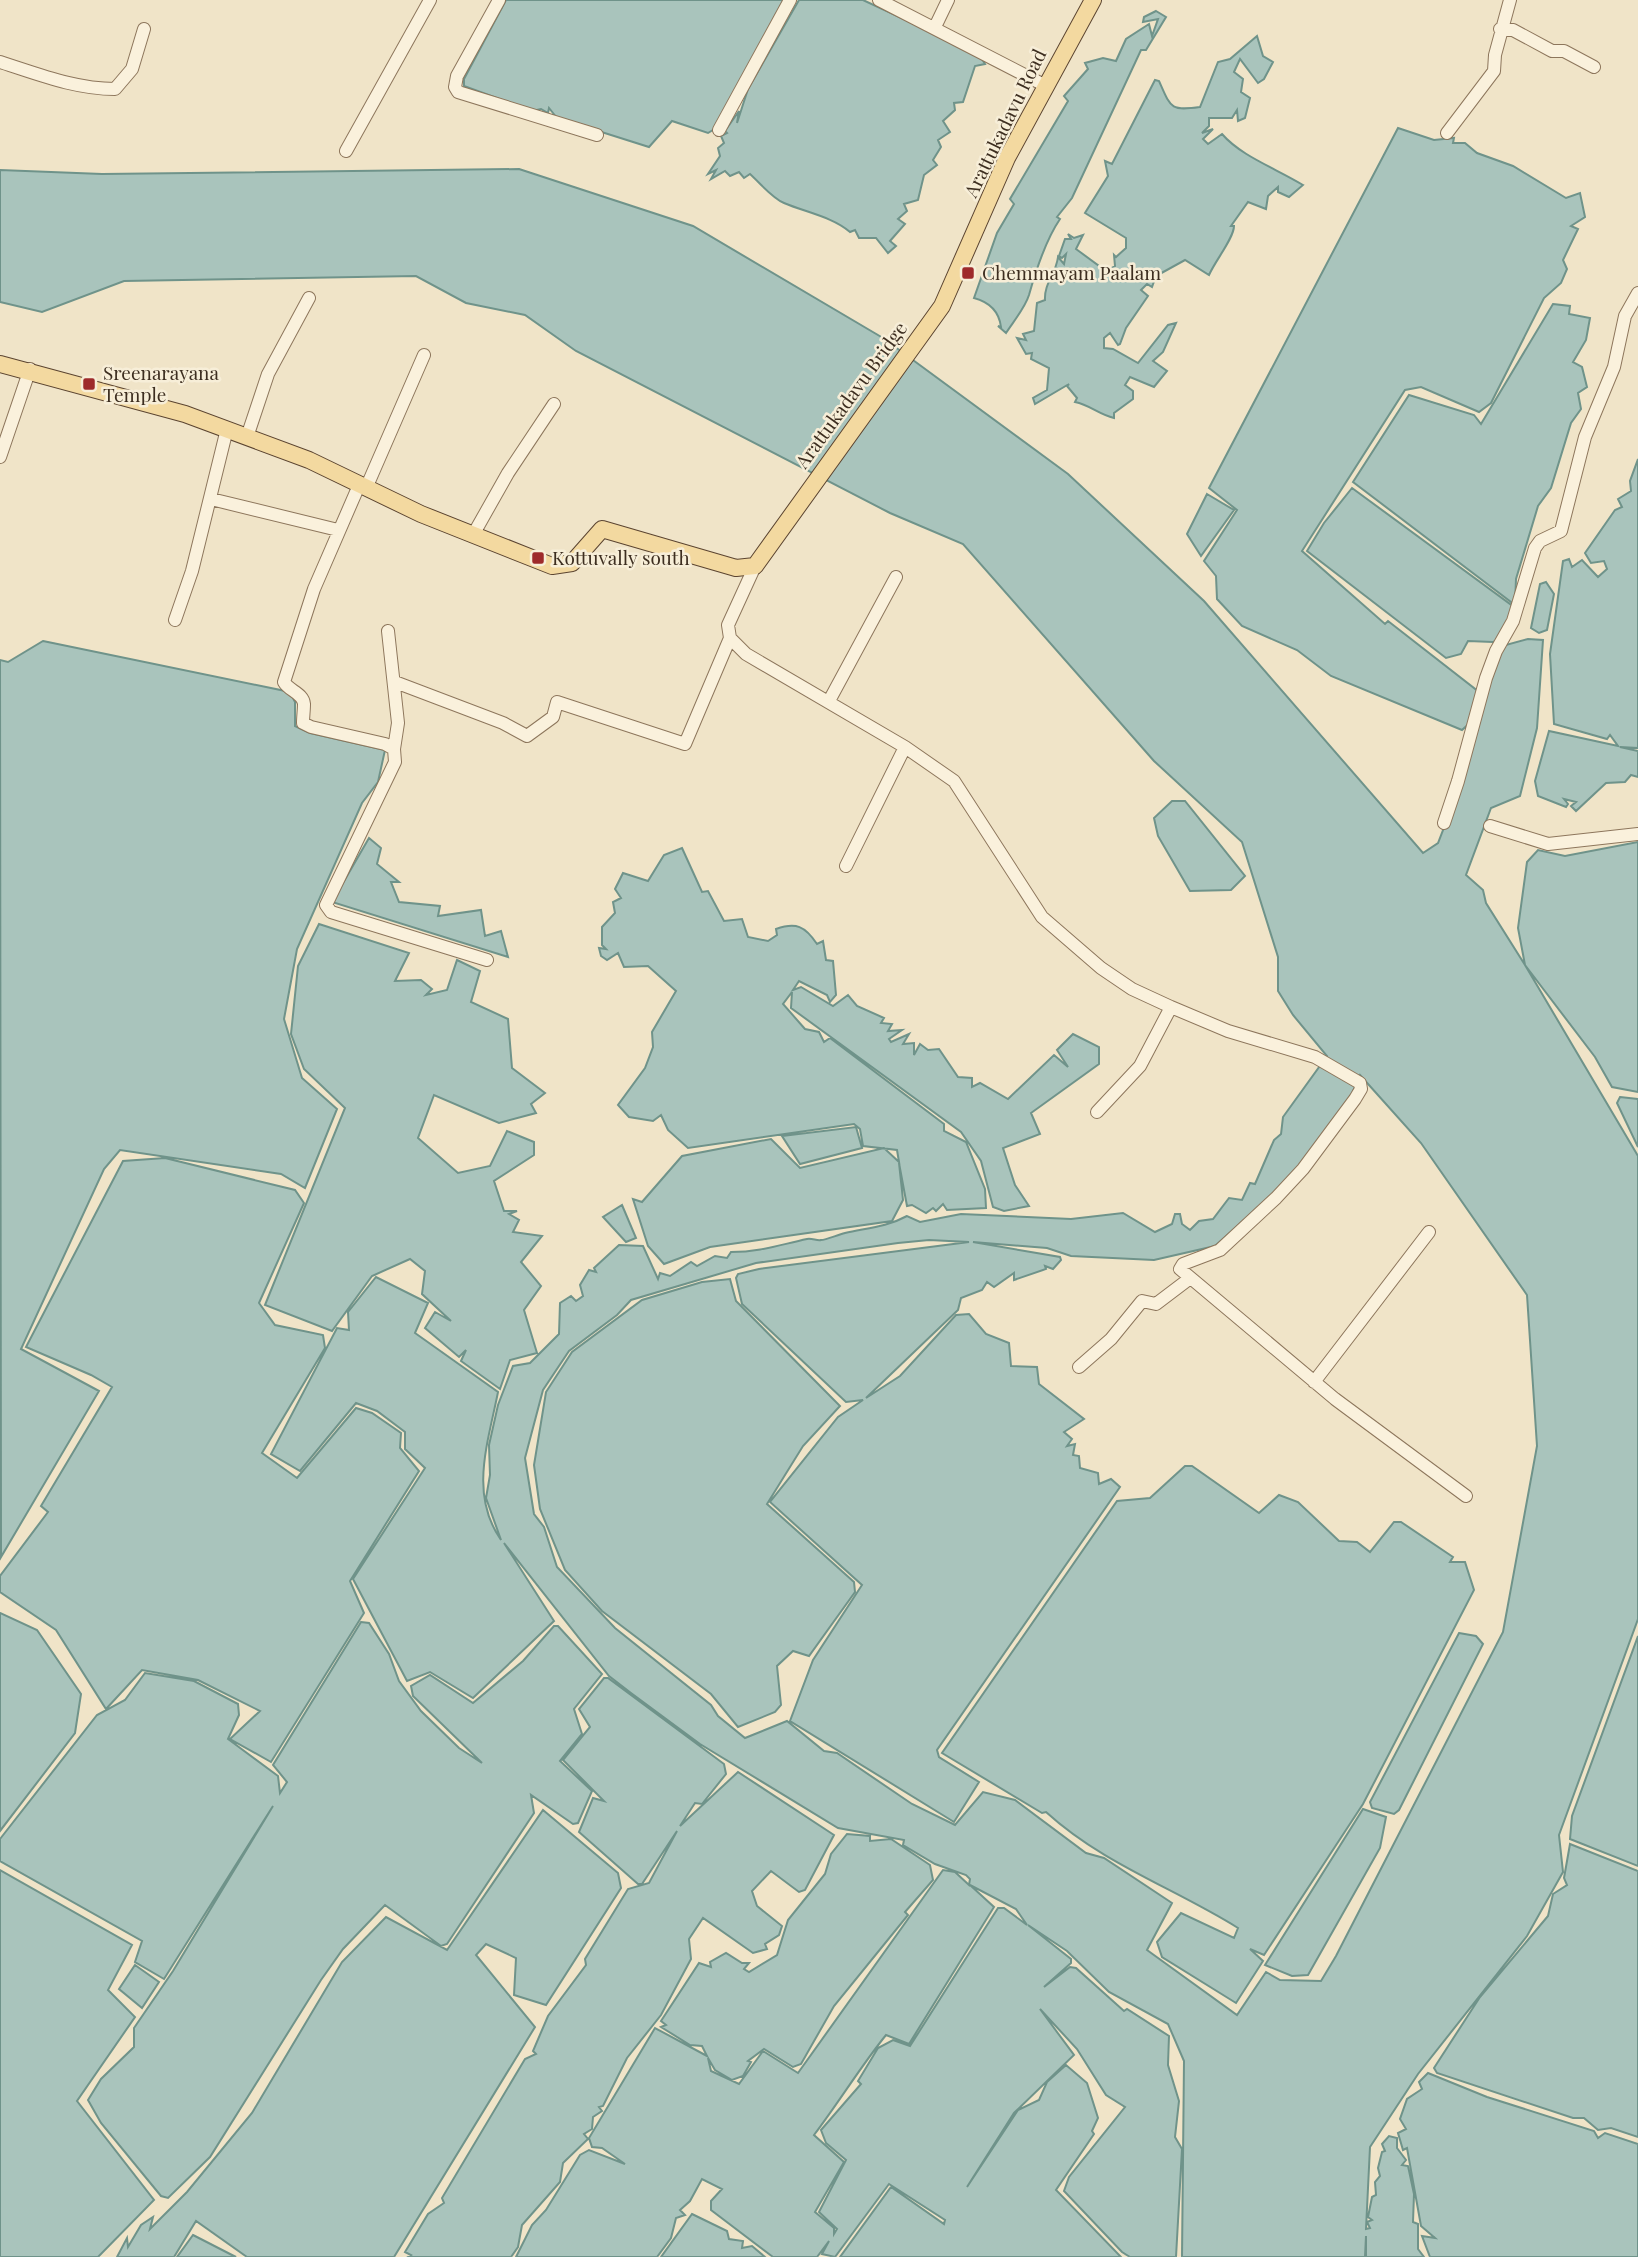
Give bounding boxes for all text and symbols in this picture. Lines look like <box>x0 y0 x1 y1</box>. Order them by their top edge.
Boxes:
street label: Arattukadavu Road <box>956 44 1051 202</box>
place label: Chemmayam Paalam <box>982 259 1161 285</box>
marker: Chemmayam Paalam <box>960 265 976 281</box>
street label: Arattukadavu Bridge <box>788 316 912 474</box>
place label: Sreenarayana Temple <box>103 359 219 407</box>
marker: Sreenarayana Temple <box>81 376 97 392</box>
place label: Kottuvally south <box>552 544 690 570</box>
marker: Kottuvally south <box>530 550 546 566</box>

